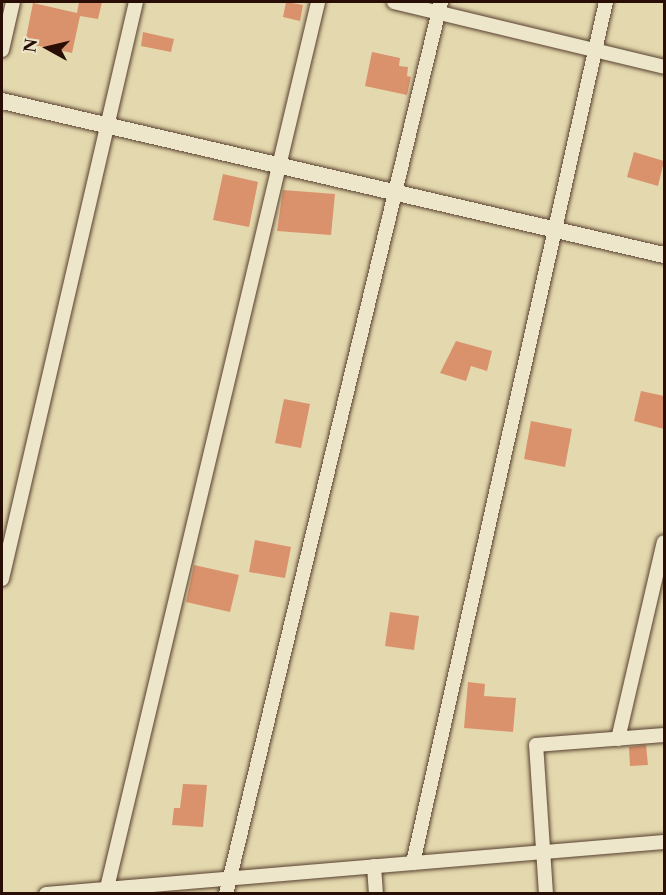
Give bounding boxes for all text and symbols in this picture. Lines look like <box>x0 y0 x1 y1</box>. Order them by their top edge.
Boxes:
north arrow <box>18 18 78 78</box>
text: N <box>19 37 41 54</box>

